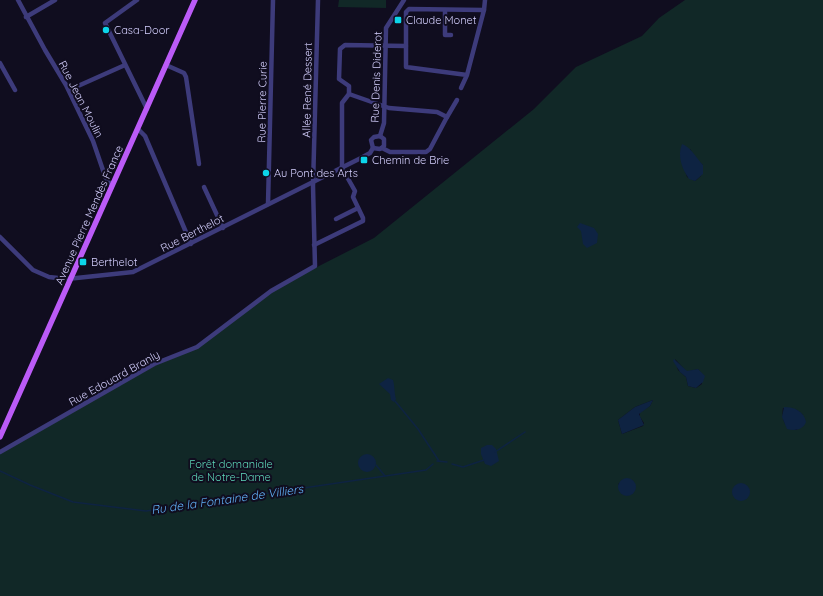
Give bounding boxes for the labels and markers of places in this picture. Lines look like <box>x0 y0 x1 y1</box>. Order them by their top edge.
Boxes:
place label: Claude Monet <box>406 13 477 27</box>
marker: Claude Monet <box>393 15 403 25</box>
place label: Casa-Door <box>114 23 170 37</box>
marker: Casa-Door <box>101 25 111 35</box>
place label: Chemin de Brie <box>372 153 449 167</box>
marker: Chemin de Brie <box>359 155 369 165</box>
place label: Au Pont des Arts <box>274 166 358 180</box>
marker: Au Pont des Arts <box>261 168 271 178</box>
place label: Berthelot <box>91 255 138 269</box>
marker: Berthelot <box>78 257 88 267</box>

